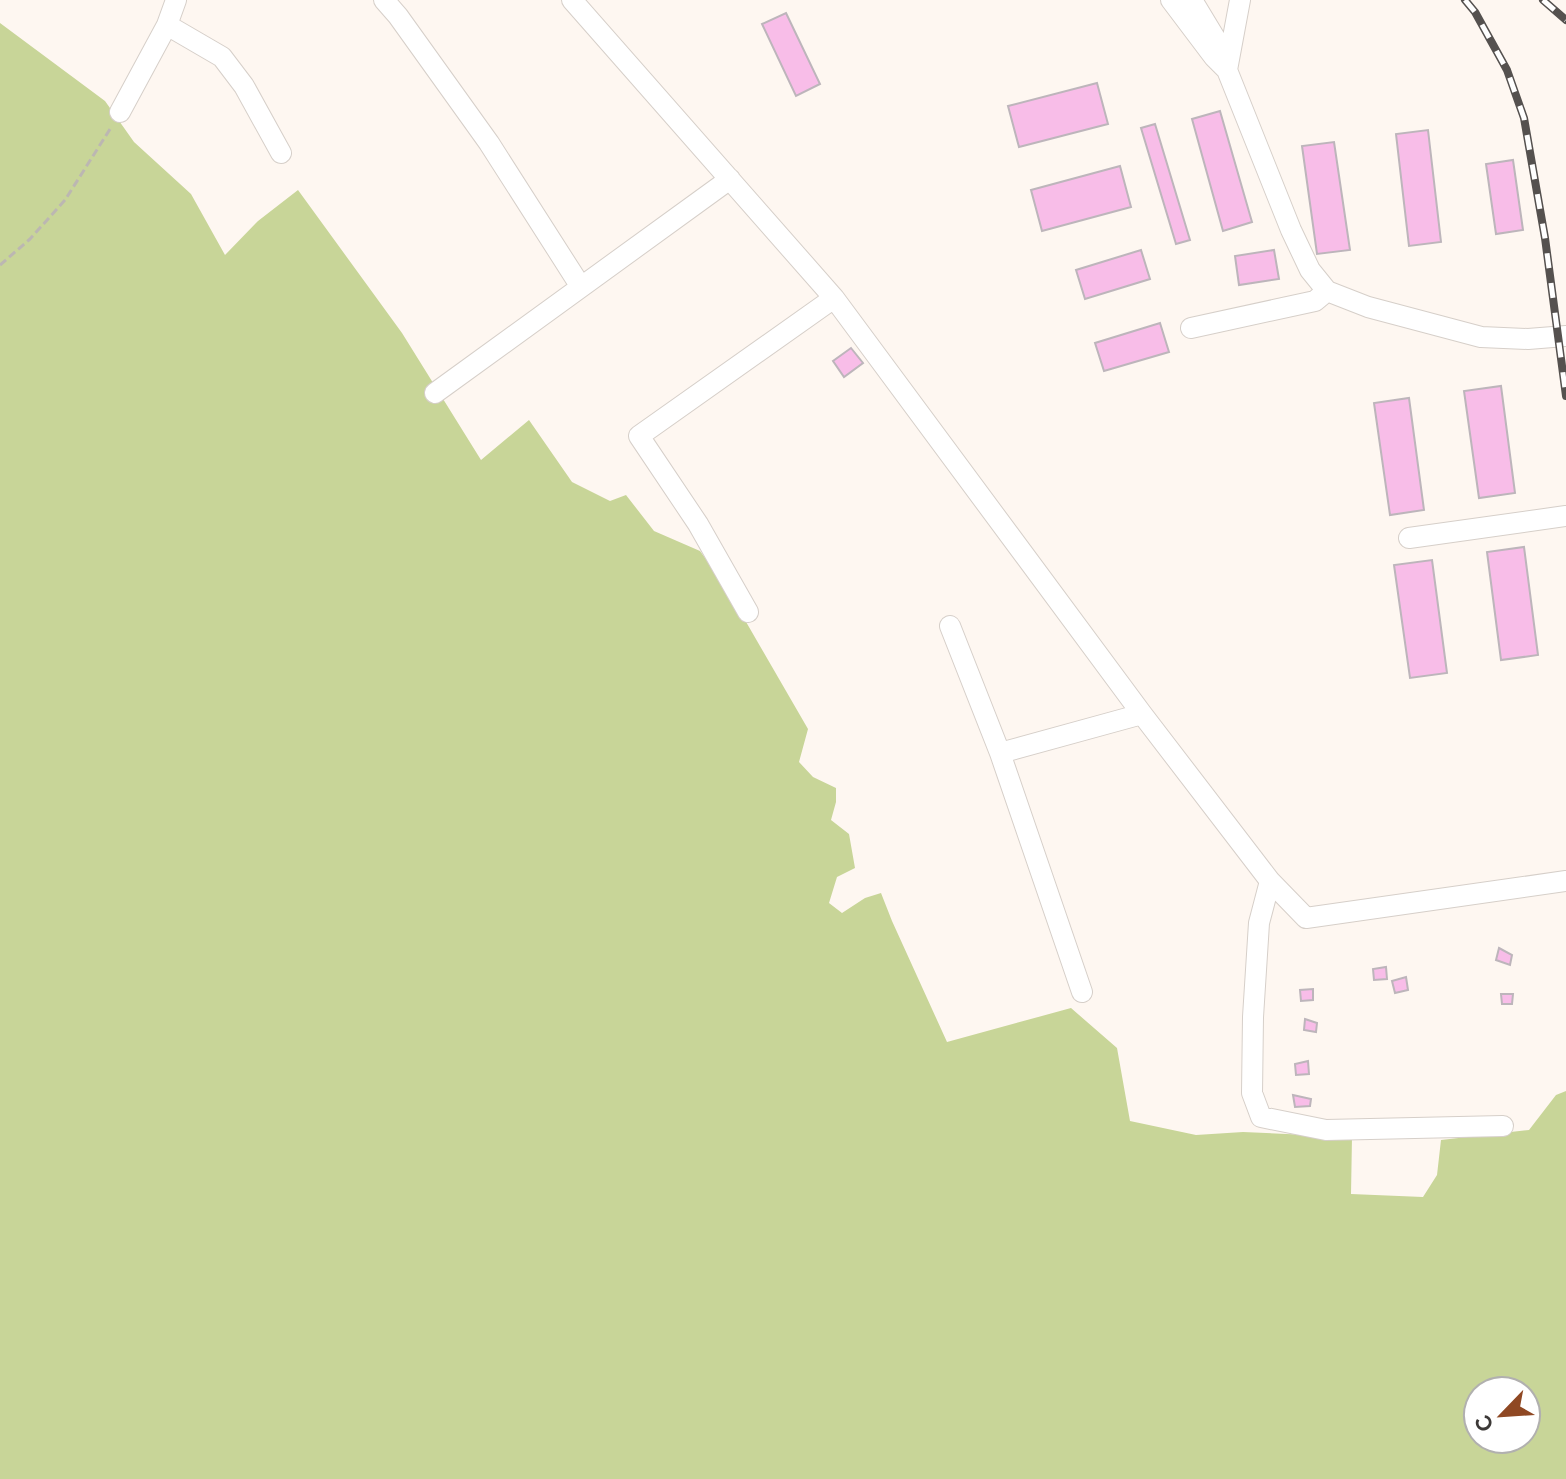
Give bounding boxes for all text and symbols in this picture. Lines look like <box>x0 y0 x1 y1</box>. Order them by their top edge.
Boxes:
north arrow <box>1462 1375 1542 1455</box>
text: С <box>1469 1411 1499 1436</box>

